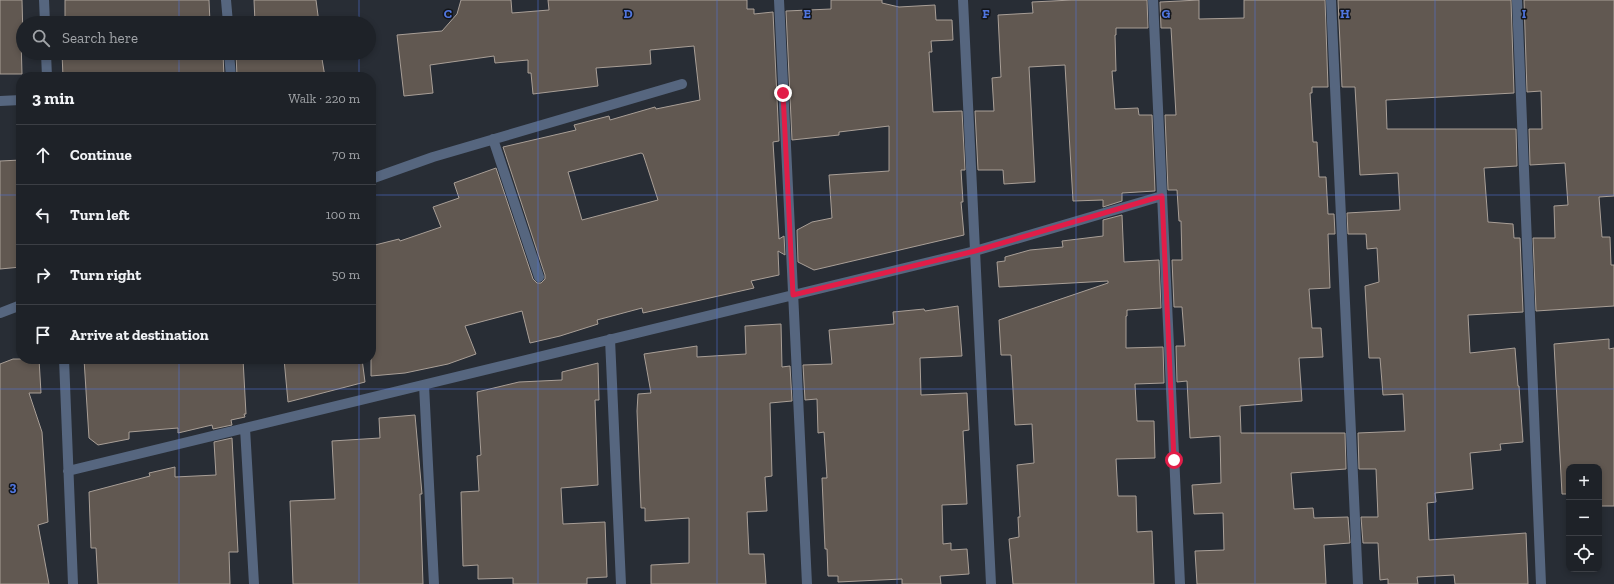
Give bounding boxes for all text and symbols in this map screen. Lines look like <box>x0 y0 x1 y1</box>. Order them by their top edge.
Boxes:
text: C <box>444 6 452 21</box>
text: D <box>623 6 633 21</box>
text: E <box>803 6 811 21</box>
text: F <box>982 6 990 21</box>
text: G <box>1162 6 1171 21</box>
text: H <box>1340 6 1350 21</box>
text: I <box>1522 6 1527 21</box>
search box <box>16 16 376 60</box>
icon: search <box>30 27 52 49</box>
text: Search here <box>62 29 138 47</box>
route end <box>774 84 792 102</box>
text: 3 min <box>32 88 74 108</box>
text: Walk · 220 m <box>288 91 360 106</box>
icon: ahead <box>32 144 54 166</box>
text: Continue <box>70 146 132 164</box>
text: 70 m <box>332 147 360 162</box>
icon: left <box>32 204 54 226</box>
text: Turn left <box>70 206 130 224</box>
text: 100 m <box>326 207 360 222</box>
icon: right <box>32 264 54 286</box>
text: Turn right <box>70 266 141 284</box>
text: 50 m <box>332 267 360 282</box>
icon: arrive <box>32 324 54 346</box>
text: Arrive at destination <box>70 326 209 344</box>
route start <box>1165 451 1183 469</box>
map controls <box>1566 464 1602 572</box>
button: + <box>1566 464 1602 500</box>
text: 3 <box>10 479 17 494</box>
button: − <box>1566 500 1602 536</box>
button: locate <box>1566 536 1602 572</box>

